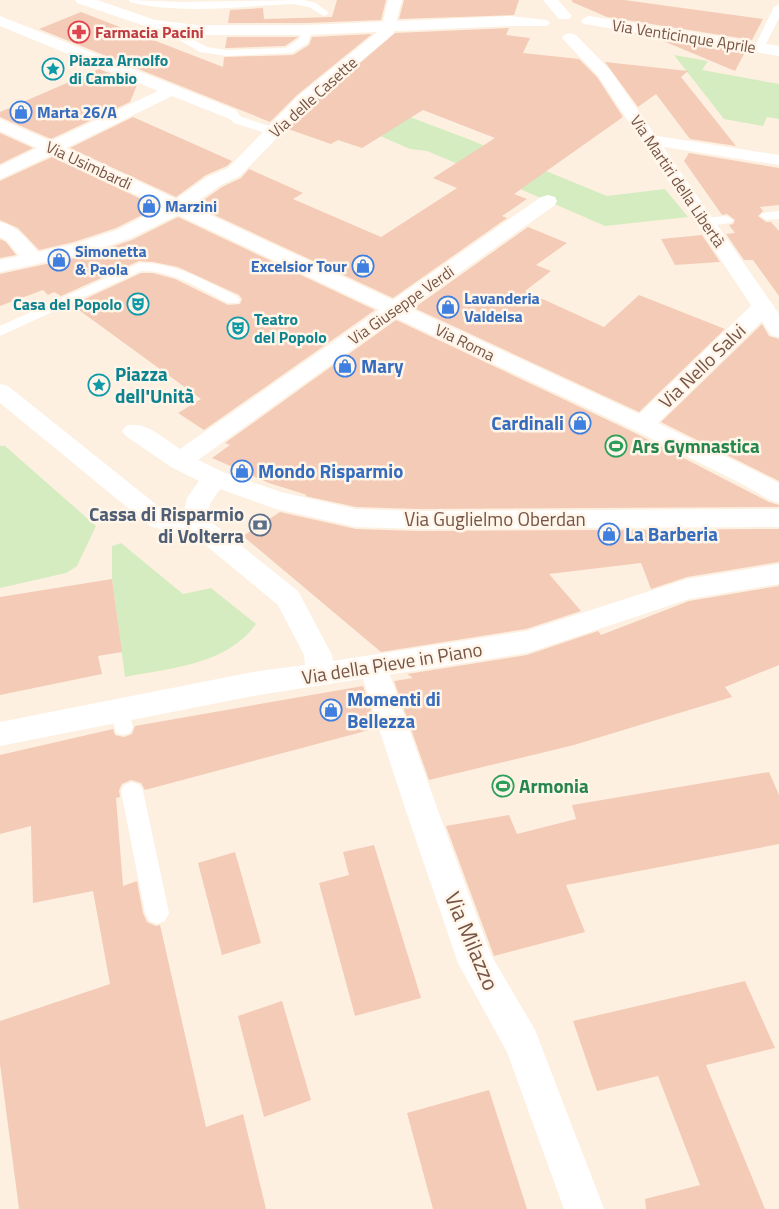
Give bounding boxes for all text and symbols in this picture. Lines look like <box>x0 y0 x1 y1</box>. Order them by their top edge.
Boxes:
street label: Via Venticinque Aprile <box>610 13 758 59</box>
pharmacy icon: Farmacia Pacini <box>67 20 91 44</box>
place label: Farmacia Pacini <box>95 20 204 44</box>
place label: Piazza Arnolfo di Cambio <box>69 48 168 90</box>
street label: Via delle Casette <box>264 51 362 143</box>
place icon: Piazza Arnolfo di Cambio <box>41 57 65 81</box>
shop icon: Marta 26/A <box>9 100 33 124</box>
place label: Marta 26/A <box>37 100 117 124</box>
street label: Via Martiri della Libertà <box>625 110 731 252</box>
street label: Via Usimbardi <box>42 135 136 195</box>
shop icon: Marzini <box>137 194 161 218</box>
place label: Marzini <box>165 194 217 218</box>
place label: Simonetta & Paola <box>75 239 147 281</box>
shop icon: Simonetta & Paola <box>47 248 71 272</box>
place label: Excelsior Tour <box>251 254 347 278</box>
shop icon: Excelsior Tour <box>351 254 375 278</box>
street label: Via Giuseppe Verdi <box>343 260 459 350</box>
place label: Lavanderia Valdelsa <box>464 286 540 328</box>
place label: Casa del Popolo <box>13 292 122 316</box>
theatre icon: Casa del Popolo <box>126 292 150 316</box>
shop icon: Lavanderia Valdelsa <box>436 295 460 319</box>
place label: Teatro del Popolo <box>254 307 327 349</box>
theatre icon: Teatro del Popolo <box>226 316 250 340</box>
street label: Via Nello Salvi <box>651 316 752 415</box>
street label: Via Roma <box>431 317 499 367</box>
place label: Mary <box>361 351 404 380</box>
shop icon: Mary <box>333 354 357 378</box>
place label: Piazza dell'Unità <box>115 359 195 410</box>
place icon: Piazza dell'Unità <box>87 373 111 397</box>
place label: Cardinali <box>491 408 564 437</box>
shop icon: Cardinali <box>568 411 592 435</box>
place label: Ars Gymnastica <box>632 431 760 460</box>
sports icon: Ars Gymnastica <box>604 434 628 458</box>
place label: Mondo Risparmio <box>258 456 403 485</box>
shop icon: Mondo Risparmio <box>230 459 254 483</box>
place label: Cassa di Risparmio di Volterra <box>89 499 244 550</box>
street label: Via Guglielmo Oberdan <box>404 504 586 533</box>
bank icon: Cassa di Risparmio di Volterra <box>248 513 272 537</box>
place label: La Barberia <box>625 519 718 548</box>
shop icon: La Barberia <box>597 522 621 546</box>
street label: Via della Pieve in Piano <box>300 634 484 691</box>
place label: Momenti di Bellezza <box>347 684 441 735</box>
shop icon: Momenti di Bellezza <box>319 698 343 722</box>
place label: Armonia <box>519 771 589 800</box>
sports icon: Armonia <box>491 774 515 798</box>
street label: Via Milazzo <box>436 886 508 996</box>

